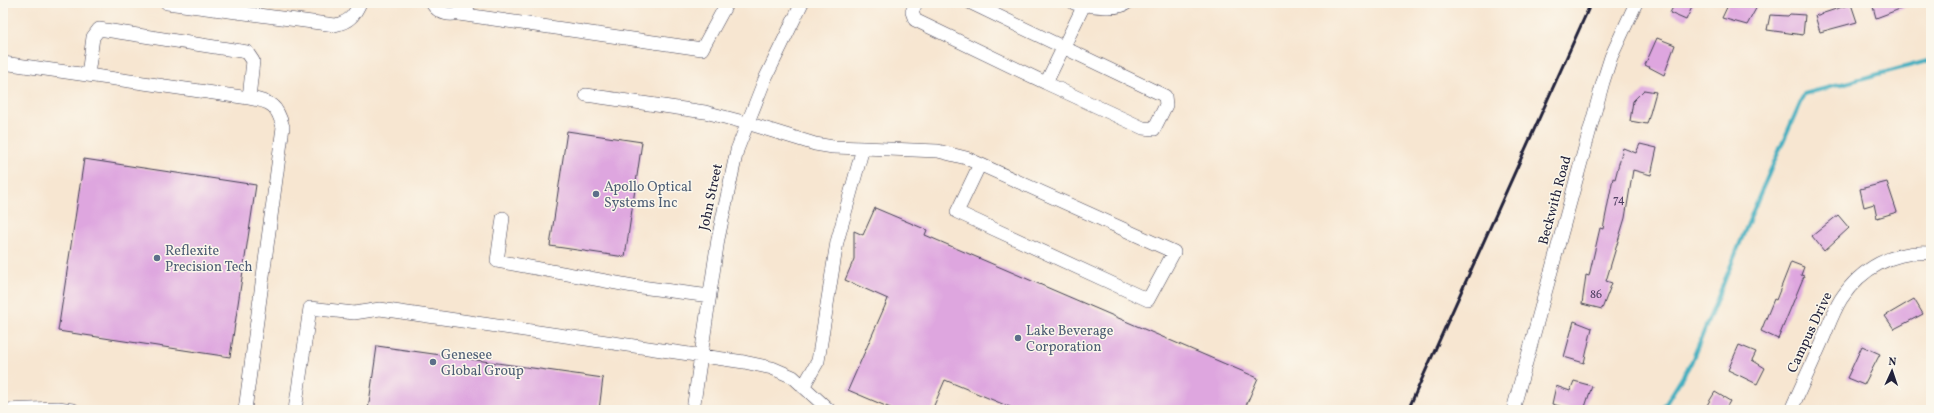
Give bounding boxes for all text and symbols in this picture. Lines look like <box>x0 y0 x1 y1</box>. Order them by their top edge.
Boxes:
street label: Beckwith Road <box>1534 154 1577 247</box>
street label: John Street <box>695 162 728 233</box>
place label: Apollo Optical Systems Inc <box>604 178 692 213</box>
marker: Apollo Optical Systems Inc <box>591 189 601 199</box>
house number: 74 <box>1613 192 1625 208</box>
place label: Reflexite Precision Tech <box>165 242 253 277</box>
marker: Reflexite Precision Tech <box>152 253 162 263</box>
house number: 86 <box>1590 287 1602 303</box>
street label: Campus Drive <box>1783 289 1838 376</box>
place label: Lake Beverage Corporation <box>1026 322 1114 357</box>
marker: Lake Beverage Corporation <box>1013 333 1023 343</box>
place label: Genesee Global Group <box>441 346 524 381</box>
north arrow <box>1872 351 1912 391</box>
text: N <box>1888 355 1897 370</box>
marker: Genesee Global Group <box>428 357 438 367</box>

